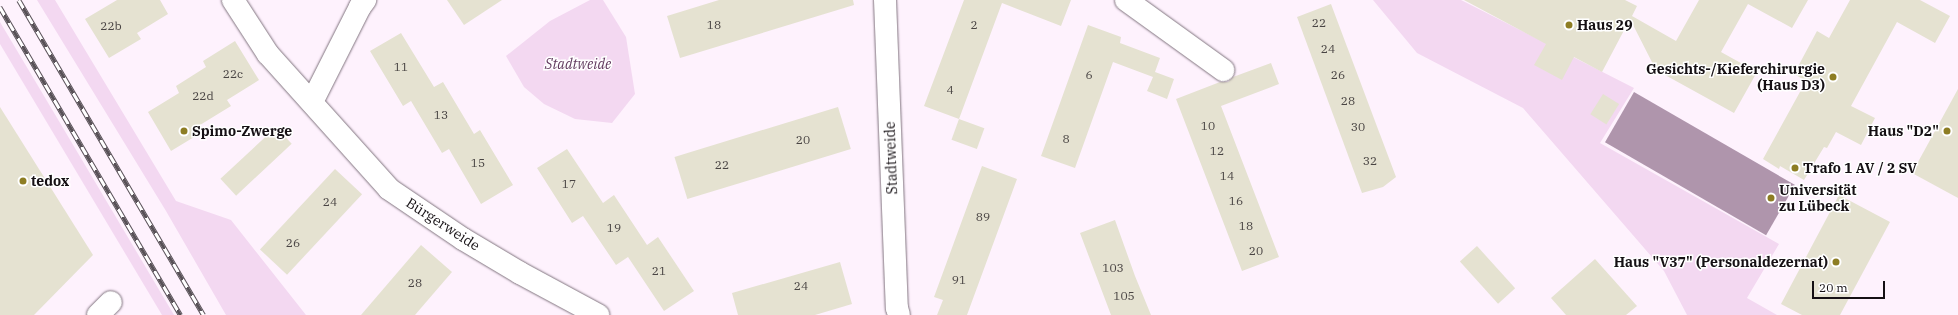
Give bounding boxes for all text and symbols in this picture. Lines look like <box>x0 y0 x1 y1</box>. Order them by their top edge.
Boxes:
house number: 22 <box>1312 16 1326 30</box>
place label: Haus 29 <box>1577 17 1633 33</box>
house number: 18 <box>707 18 721 32</box>
house number: 2 <box>970 18 978 32</box>
house number: 22b <box>100 19 122 33</box>
marker: Haus 29 <box>1564 20 1574 30</box>
house number: 24 <box>1321 42 1335 56</box>
park label: Stadtweide <box>545 56 611 72</box>
house number: 11 <box>394 60 408 74</box>
place label: Gesichts-/Kieferchirurgie (Haus D3) <box>1646 61 1825 94</box>
house number: 22c <box>223 67 243 81</box>
house number: 6 <box>1085 68 1093 82</box>
house number: 26 <box>1331 68 1345 82</box>
marker: Gesichts-/Kieferchirurgie (Haus D3) <box>1828 72 1838 82</box>
house number: 4 <box>946 83 954 97</box>
house number: 22d <box>192 89 214 103</box>
house number: 28 <box>1341 94 1355 108</box>
house number: 13 <box>434 108 448 122</box>
house number: 10 <box>1201 119 1215 133</box>
house number: 30 <box>1351 120 1365 134</box>
street label: Stadtweide <box>881 121 901 195</box>
place label: Spimo-Zwerge <box>192 123 292 139</box>
place label: Haus "D2" <box>1868 123 1939 139</box>
marker: Spimo-Zwerge <box>179 126 189 136</box>
marker: Haus "D2" <box>1942 126 1952 136</box>
house number: 8 <box>1062 132 1070 146</box>
house number: 20 <box>796 133 810 147</box>
house number: 12 <box>1210 144 1224 158</box>
house number: 32 <box>1363 154 1377 168</box>
house number: 15 <box>471 156 485 170</box>
house number: 22 <box>715 158 729 172</box>
place label: Trafo 1 AV / 2 SV <box>1803 160 1917 176</box>
marker: Trafo 1 AV / 2 SV <box>1790 163 1800 173</box>
house number: 14 <box>1220 169 1234 183</box>
place label: tedox <box>31 173 69 189</box>
marker: tedox <box>18 176 28 186</box>
house number: 17 <box>562 177 576 191</box>
place label: Universität zu Lübeck <box>1779 182 1856 214</box>
marker: Universität zu Lübeck <box>1766 193 1776 203</box>
street label: Bürgerweide <box>403 194 483 254</box>
house number: 16 <box>1229 194 1243 208</box>
house number: 24 <box>323 195 337 209</box>
house number: 89 <box>976 210 990 224</box>
house number: 18 <box>1239 219 1253 233</box>
house number: 19 <box>607 221 621 235</box>
house number: 26 <box>286 236 300 250</box>
house number: 20 <box>1249 244 1263 258</box>
place label: Haus "V37" (Personaldezernat) <box>1614 254 1828 270</box>
marker: Haus "V37" (Personaldezernat) <box>1831 257 1841 267</box>
house number: 103 <box>1102 261 1124 275</box>
house number: 21 <box>652 264 666 278</box>
house number: 91 <box>952 273 966 287</box>
scale bar <box>1814 273 1887 299</box>
house number: 28 <box>408 276 422 290</box>
house number: 24 <box>794 279 808 293</box>
text: 20 m <box>1819 280 1848 295</box>
house number: 105 <box>1113 289 1135 303</box>

